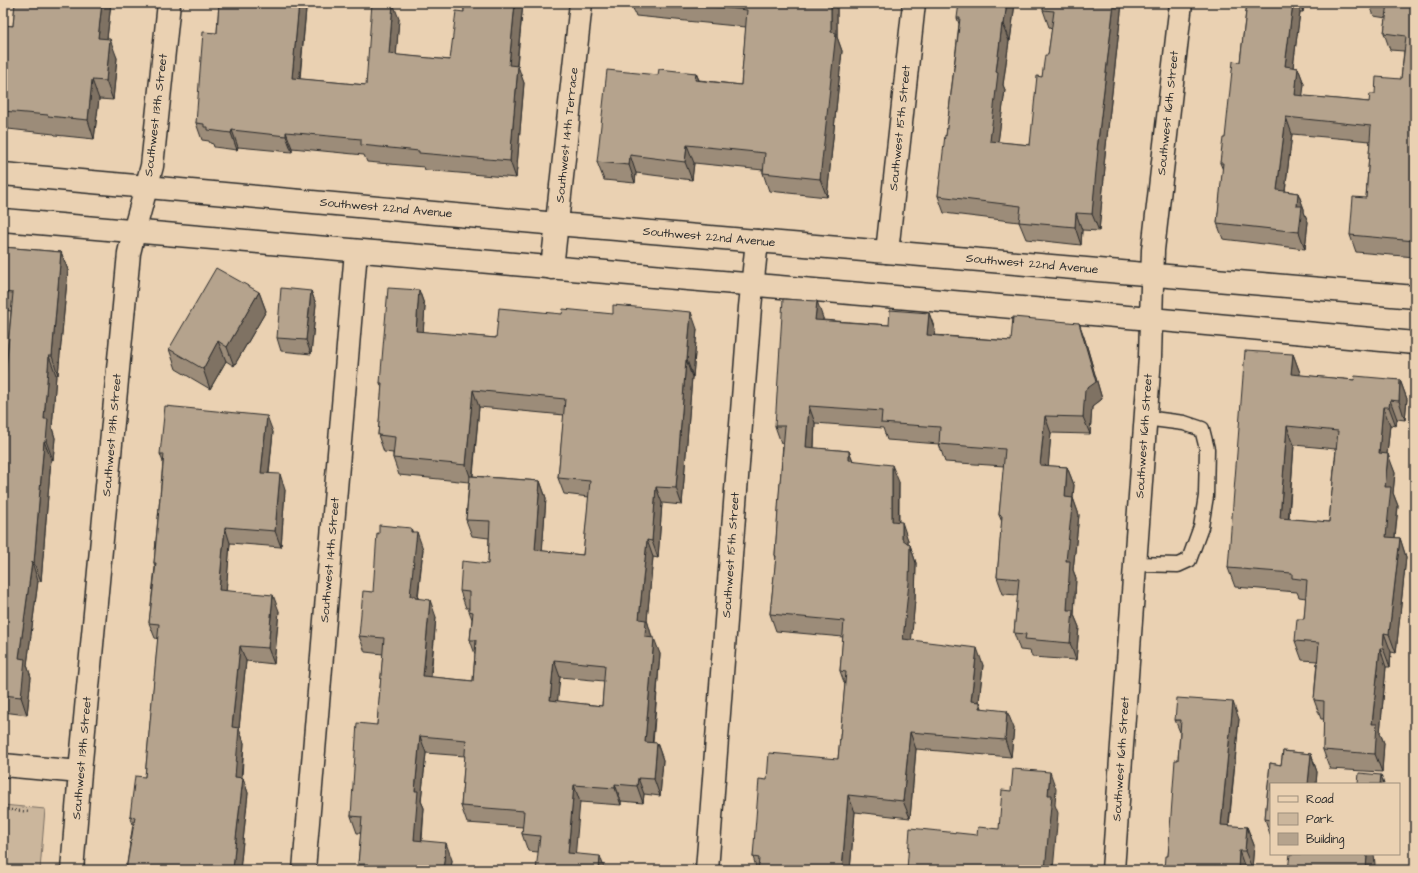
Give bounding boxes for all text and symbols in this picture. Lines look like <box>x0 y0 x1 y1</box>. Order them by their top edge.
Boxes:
street label: Southwest 16th Street <box>1153 50 1183 176</box>
street label: Southwest 13th Street <box>140 53 172 177</box>
street label: Southwest 15th Street <box>885 64 915 191</box>
street label: Southwest 14th Terrace <box>551 66 583 203</box>
street label: Southwest 22nd Avenue <box>319 194 453 222</box>
street label: Southwest 22nd Avenue <box>642 223 776 251</box>
street label: Southwest 22nd Avenue <box>965 250 1099 278</box>
street label: Southwest 13th Street <box>98 373 126 497</box>
street label: Southwest 16th Street <box>1131 373 1157 499</box>
street label: Southwest 15th Street <box>718 491 744 618</box>
street label: Southwest 14th Street <box>316 497 344 623</box>
street label: Southwest 13th Street <box>68 696 96 820</box>
street label: Southwest 16th Street <box>1108 696 1134 822</box>
legend <box>1270 783 1400 855</box>
text: Road <box>1306 791 1334 808</box>
text: Park <box>1306 811 1334 828</box>
text: Building <box>1306 831 1344 849</box>

